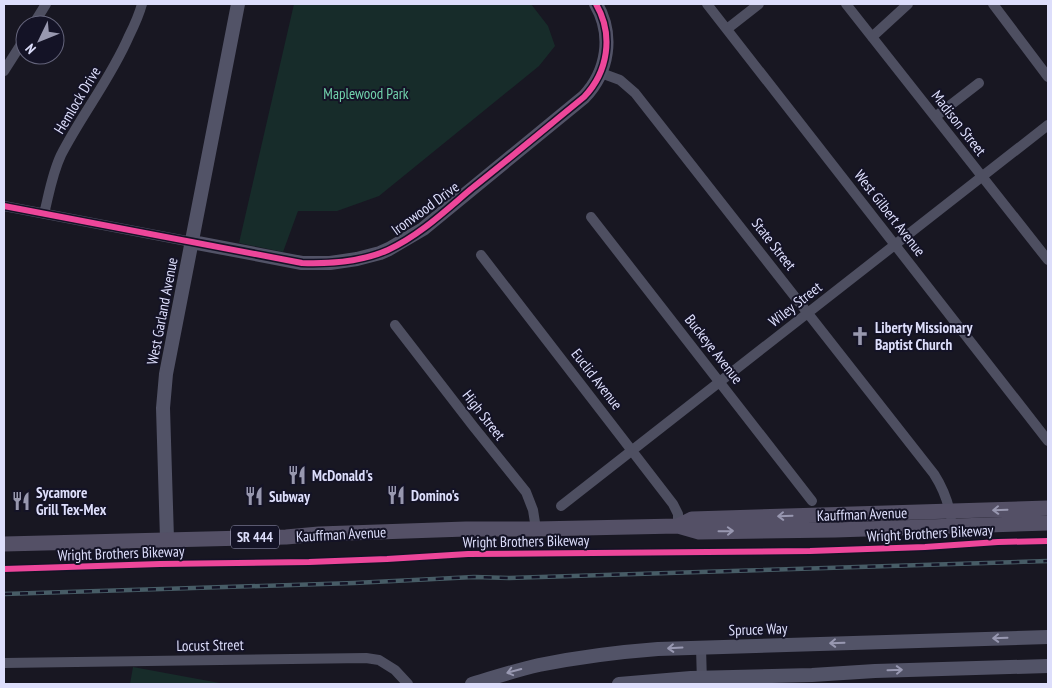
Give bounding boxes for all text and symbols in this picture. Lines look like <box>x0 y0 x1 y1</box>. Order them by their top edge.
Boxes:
north arrow <box>15 15 65 65</box>
text: N <box>21 40 40 58</box>
street label: Hemlock Drive <box>49 63 105 137</box>
park label: Maplewood Park <box>323 84 409 103</box>
street label: Madison Street <box>928 87 990 159</box>
street label: West Gilbert Avenue <box>850 166 930 260</box>
street label: Ironwood Drive <box>387 177 463 239</box>
street label: State Street <box>748 214 800 274</box>
street label: West Garland Avenue <box>142 256 182 366</box>
street label: Wiley Street <box>765 277 825 331</box>
street label: Buckeye Avenue <box>681 310 747 388</box>
place label: Liberty Missionary Baptist Church <box>875 318 973 354</box>
church icon: Liberty Missionary Baptist Church <box>849 325 871 347</box>
street label: Euclid Avenue <box>567 345 627 413</box>
street label: High Street <box>458 386 510 444</box>
restaurant icon: McDonald's <box>286 464 308 486</box>
place label: McDonald's <box>312 466 373 485</box>
place label: Sycamore Grill Tex-Mex <box>36 483 107 519</box>
restaurant icon: Domino's <box>385 484 407 506</box>
restaurant icon: Subway <box>243 485 265 507</box>
place label: Domino's <box>411 486 459 505</box>
place label: Subway <box>269 487 311 506</box>
restaurant icon: Sycamore Grill Tex-Mex <box>10 490 32 512</box>
street label: Kauffman Avenue <box>817 503 907 525</box>
one-way arrow <box>992 505 1008 515</box>
one-way arrow <box>777 512 793 521</box>
street label: Wright Brothers Bikeway <box>866 520 994 546</box>
street label: Kauffman Avenue <box>295 522 387 546</box>
road number: SR 444 <box>231 526 279 548</box>
one-way arrow <box>718 526 734 536</box>
street label: Wright Brothers Bikeway <box>462 530 590 552</box>
street label: Wright Brothers Bikeway <box>57 541 185 565</box>
street label: Spruce Way <box>728 618 788 640</box>
one-way arrow <box>992 633 1008 643</box>
street label: Locust Street <box>176 635 244 655</box>
one-way arrow <box>829 638 846 648</box>
one-way arrow <box>667 643 683 653</box>
one-way arrow <box>887 666 903 675</box>
one-way arrow <box>507 667 523 677</box>

